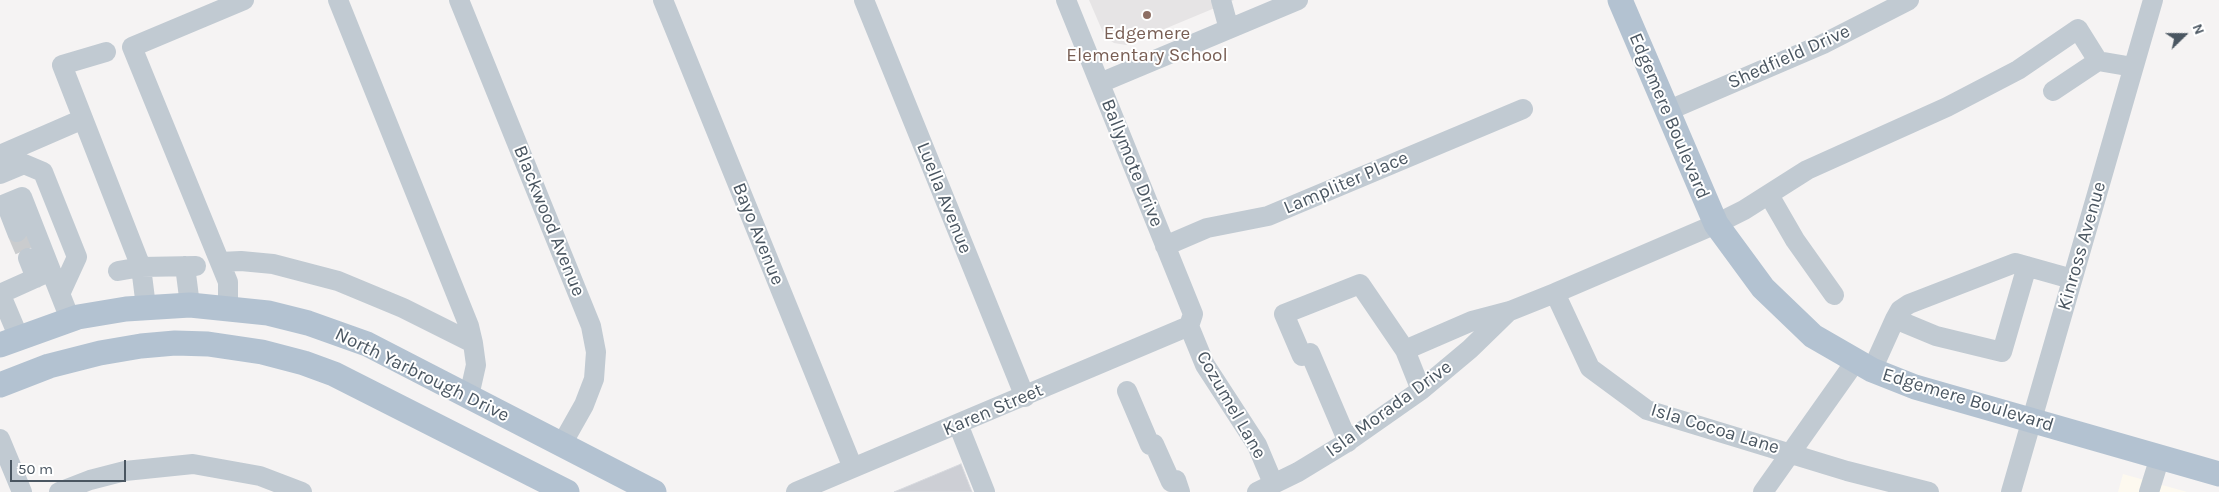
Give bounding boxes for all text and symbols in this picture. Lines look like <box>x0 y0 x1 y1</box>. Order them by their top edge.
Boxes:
marker: Edgemere Elementary School <box>1141 9 1153 21</box>
north arrow <box>2159 10 2209 60</box>
street label: Shedfield Drive <box>1724 20 1854 94</box>
text: N <box>2189 21 2208 37</box>
place label: Edgemere Elementary School <box>1066 23 1228 67</box>
street label: Edgemere Boulevard <box>1624 30 1714 202</box>
street label: Ballymote Drive <box>1096 96 1168 230</box>
street label: Luella Avenue <box>911 139 977 257</box>
street label: Blackwood Avenue <box>508 142 590 300</box>
street label: Lampliter Place <box>1280 146 1412 220</box>
street label: Bayo Avenue <box>727 179 789 289</box>
street label: Kinross Avenue <box>2053 179 2111 313</box>
street label: North Yarbrough Drive <box>331 323 513 427</box>
street label: Cozumel Lane <box>1191 347 1271 463</box>
street label: Isla Morada Drive <box>1322 356 1456 462</box>
street label: Edgemere Boulevard <box>1880 363 2056 437</box>
street label: Karen Street <box>939 379 1047 441</box>
street label: Isla Cocoa Lane <box>1648 399 1782 459</box>
scale bar <box>12 450 129 482</box>
text: 50 m <box>18 460 53 478</box>

